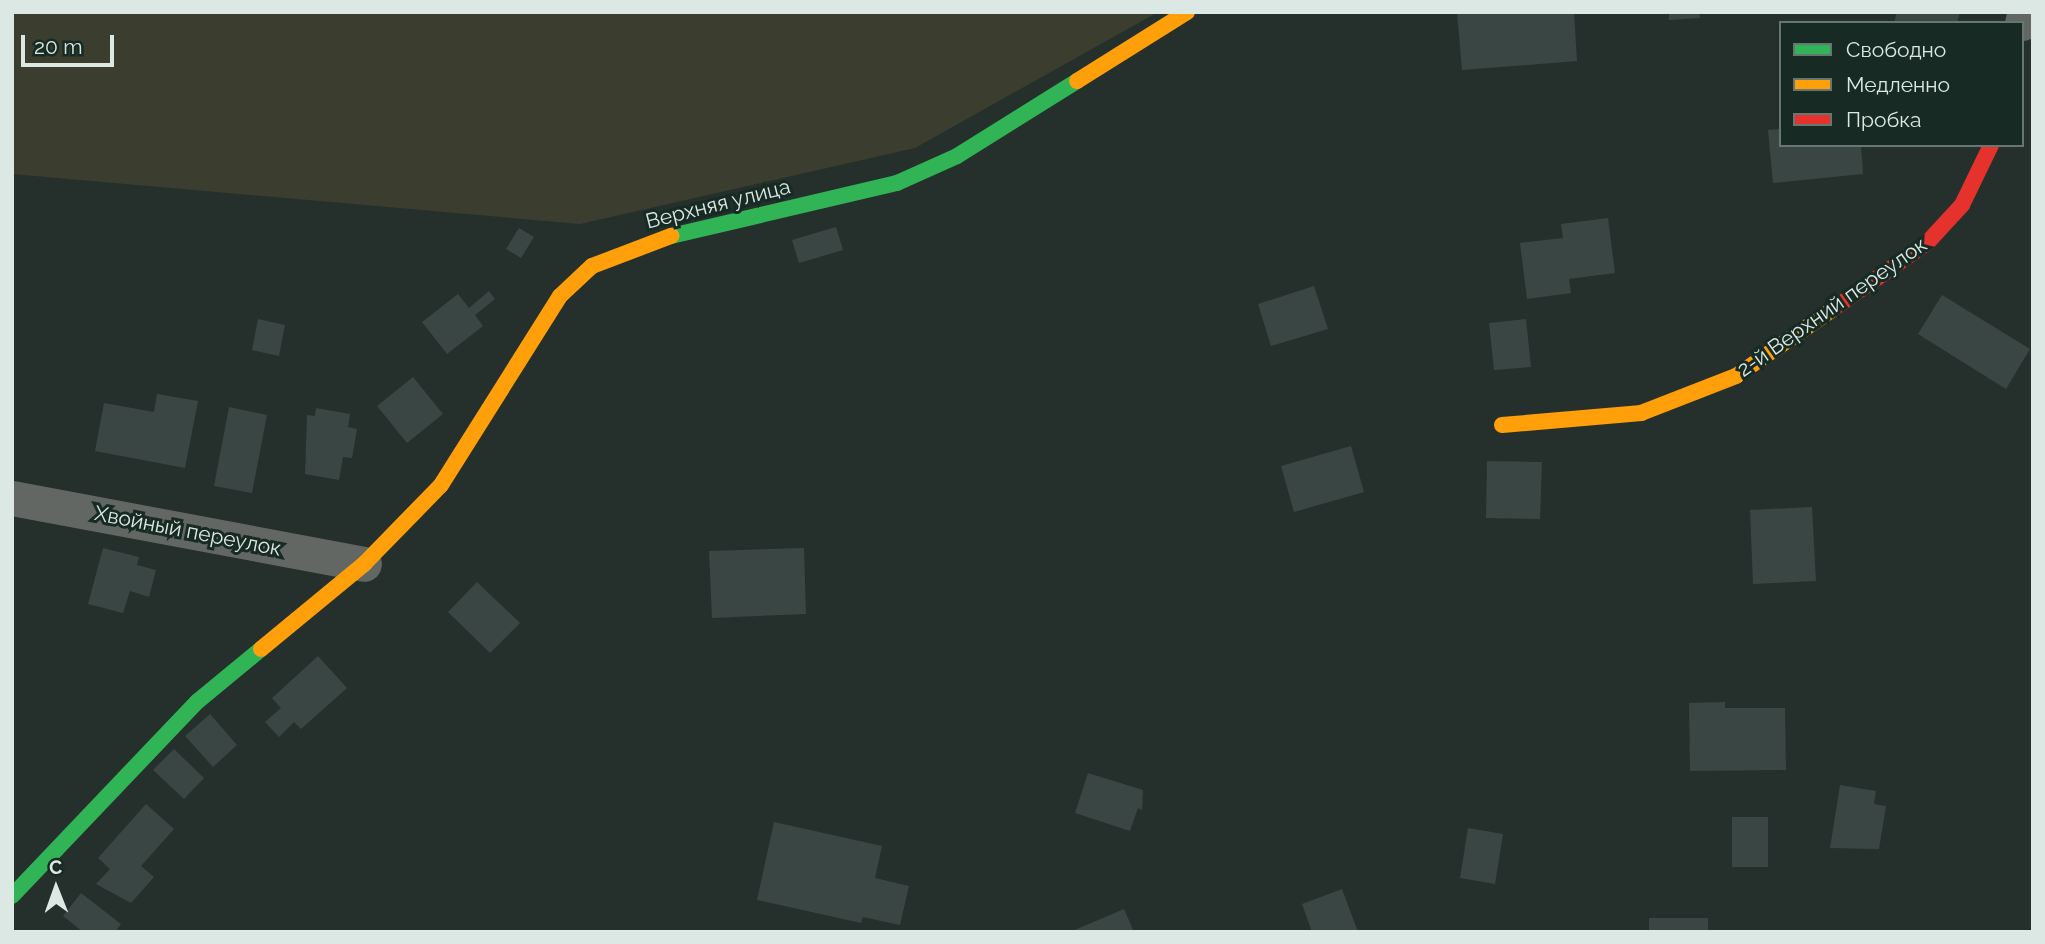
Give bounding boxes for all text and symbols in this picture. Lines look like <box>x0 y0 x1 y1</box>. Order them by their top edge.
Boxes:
scale bar <box>24 21 117 65</box>
legend <box>1779 21 2024 147</box>
text: 20 m <box>34 34 82 59</box>
text: Свободно <box>1846 37 1946 62</box>
text: Медленно <box>1846 72 1950 97</box>
text: Пробка <box>1846 107 1922 132</box>
street label: Верхняя улица <box>643 174 793 234</box>
street label: 2-й Верхний переулок <box>1732 232 1932 382</box>
street label: Хвойный переулок <box>92 501 284 561</box>
north arrow <box>21 853 91 923</box>
text: С <box>49 856 62 878</box>

